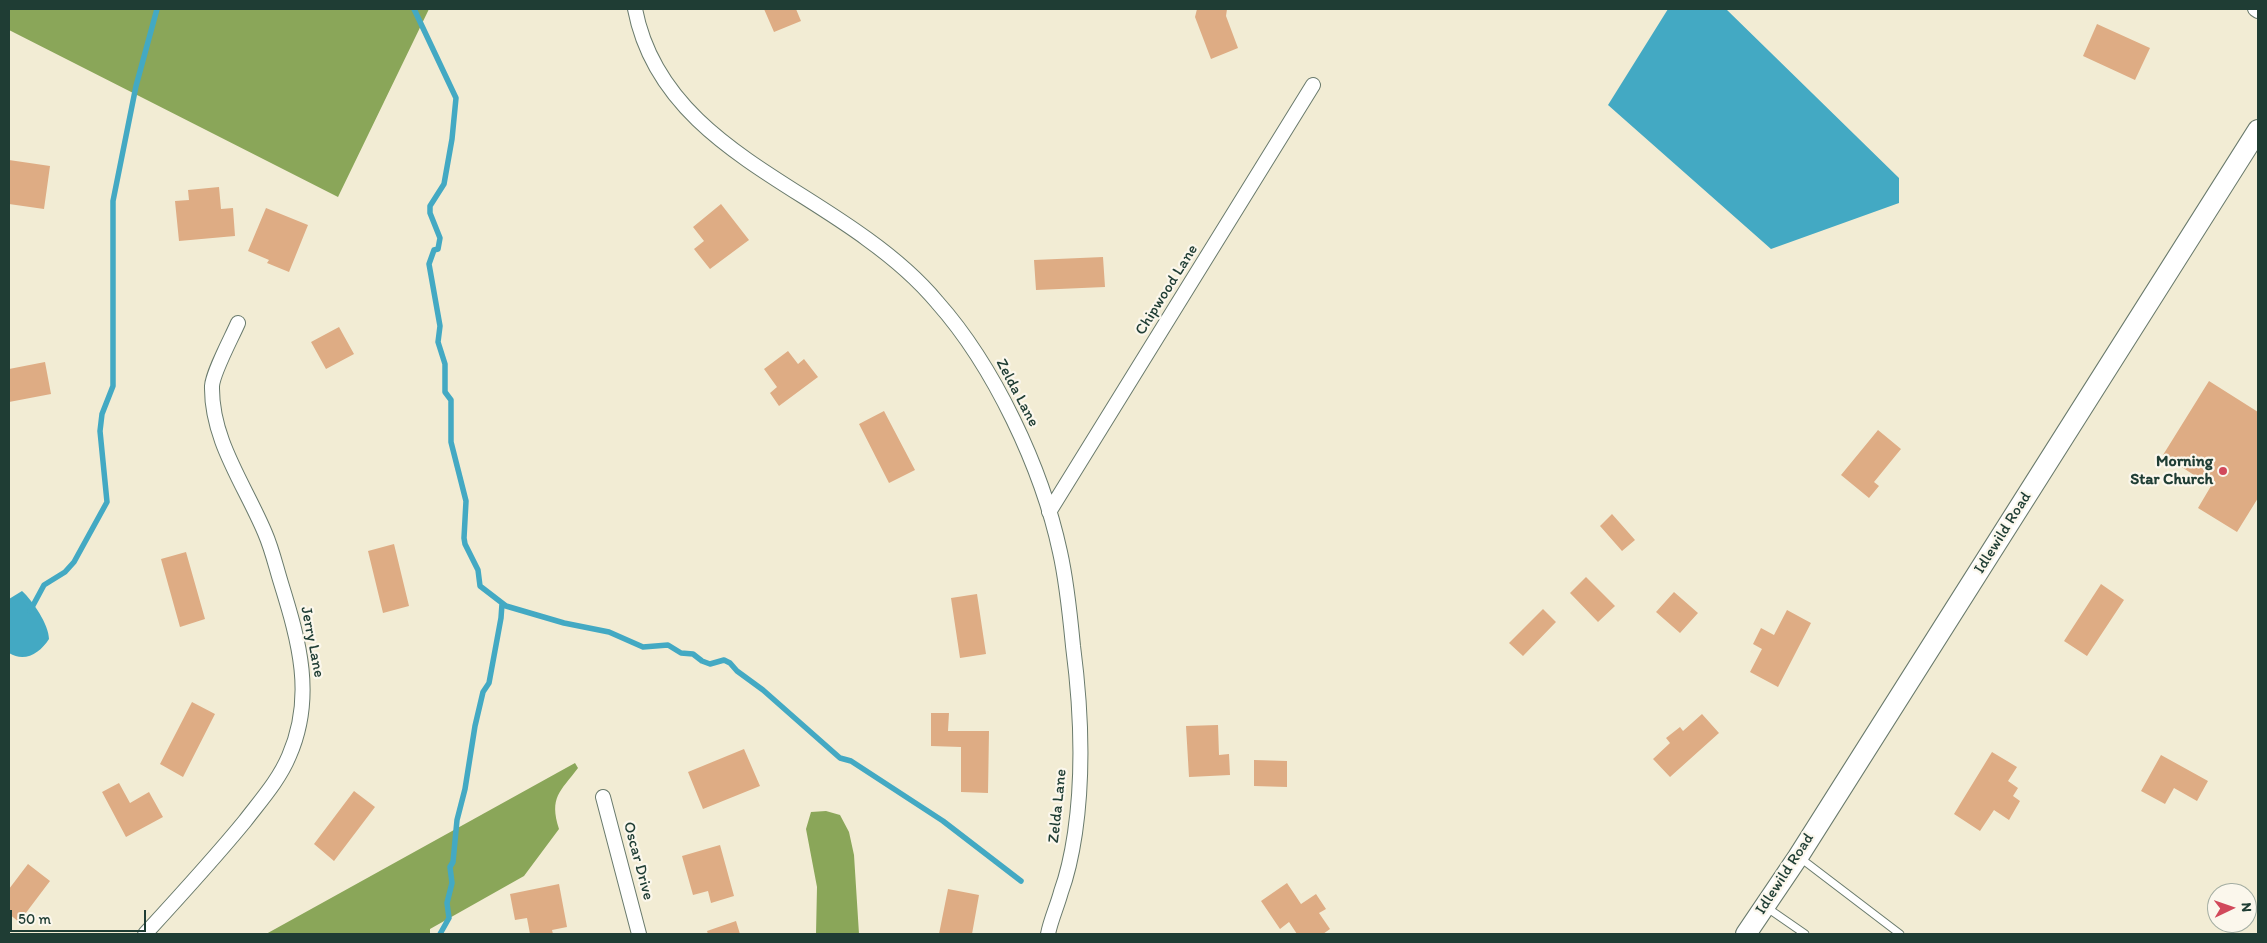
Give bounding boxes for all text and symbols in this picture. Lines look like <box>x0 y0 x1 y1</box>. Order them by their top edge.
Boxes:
street label: Chipwood Lane <box>1131 241 1203 339</box>
street label: Zelda Lane <box>991 356 1043 430</box>
place label: Morning Star Church <box>2130 452 2213 490</box>
marker: Morning Star Church <box>2217 465 2229 477</box>
street label: Idlewild Road <box>1970 488 2036 578</box>
street label: Jerry Lane <box>296 605 328 679</box>
street label: Zelda Lane <box>1045 768 1071 844</box>
street label: Oscar Drive <box>618 820 658 902</box>
street label: Idlewild Road <box>1752 830 1818 918</box>
north arrow <box>2207 883 2257 933</box>
scale bar <box>12 900 149 932</box>
text: N <box>2238 902 2255 912</box>
text: 50 m <box>18 910 51 928</box>

